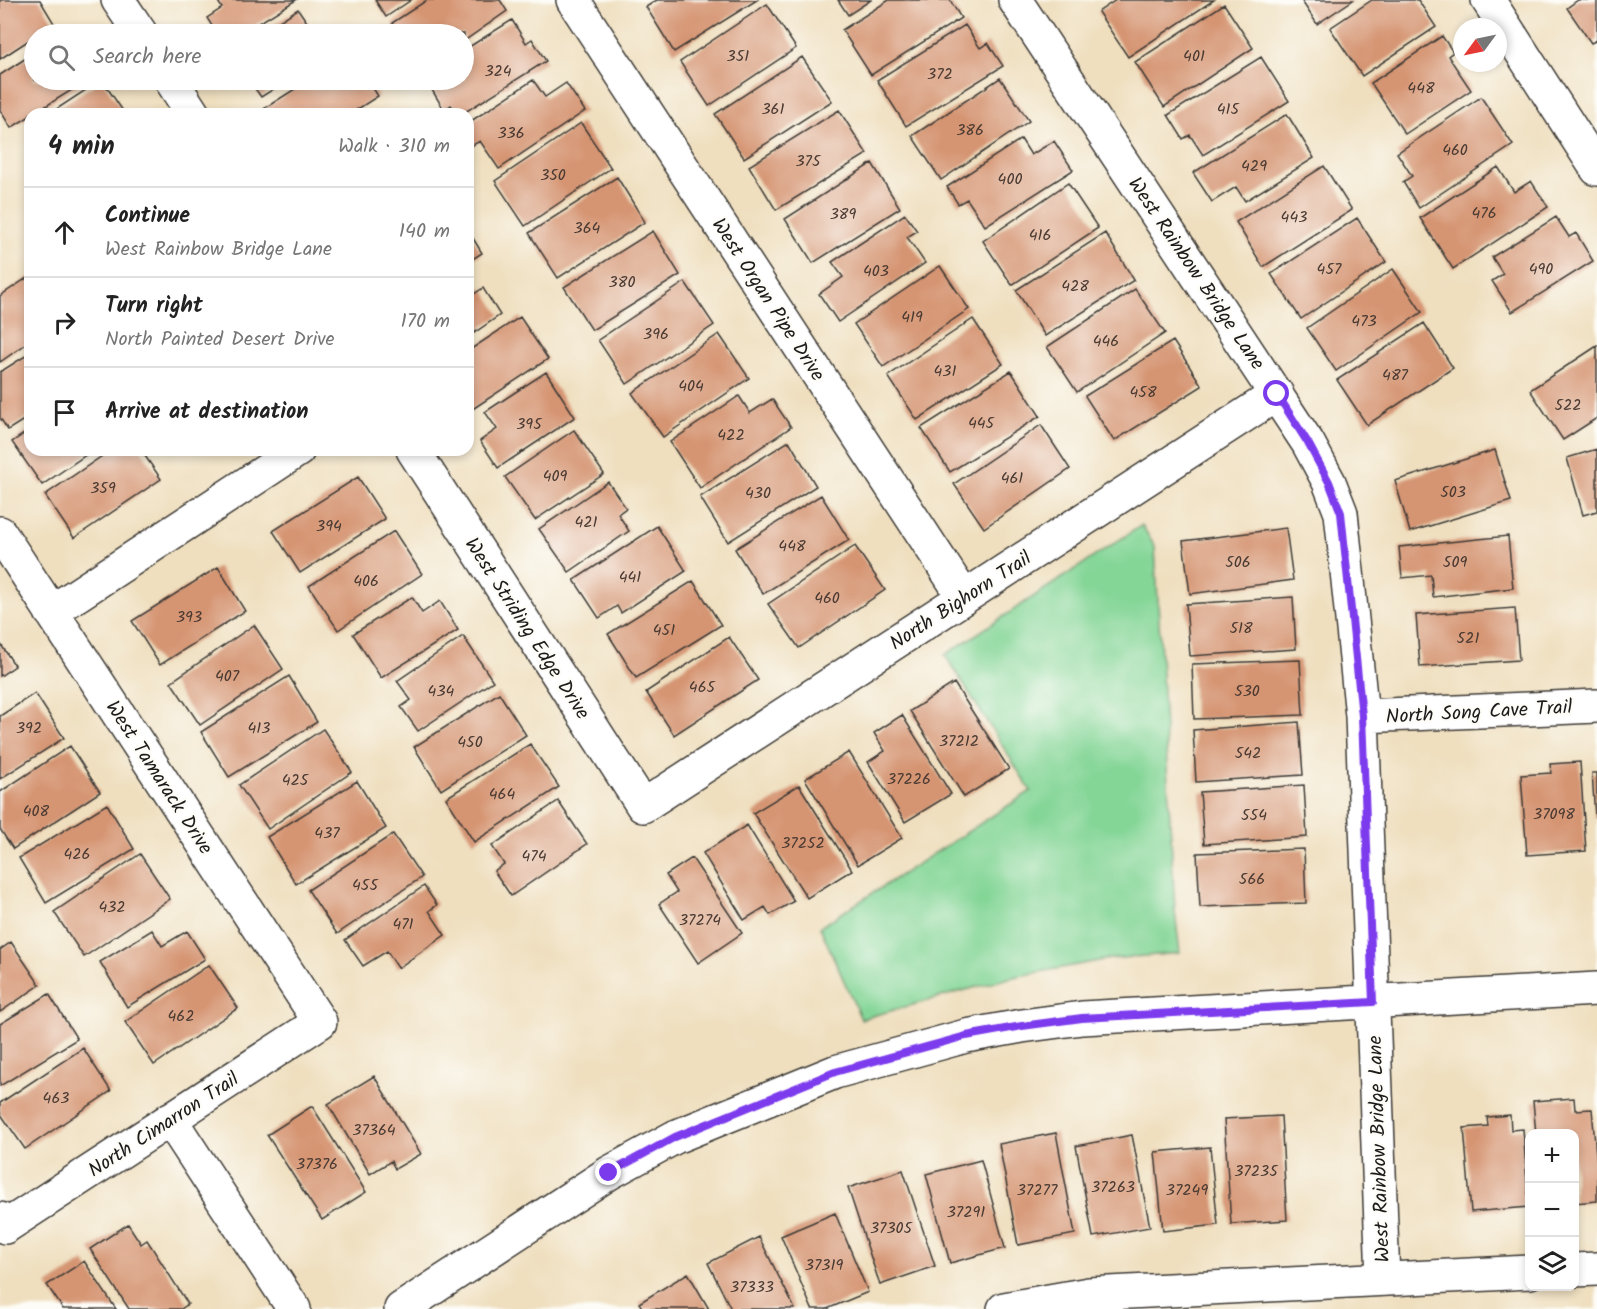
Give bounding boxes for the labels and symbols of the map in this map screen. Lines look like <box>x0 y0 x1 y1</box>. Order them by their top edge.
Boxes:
north arrow <box>1453 18 1507 72</box>
house number: 351 <box>727 44 749 69</box>
house number: 401 <box>1183 44 1205 69</box>
house number: 324 <box>484 59 512 84</box>
house number: 372 <box>927 62 953 87</box>
house number: 448 <box>1407 76 1435 101</box>
house number: 361 <box>761 97 785 122</box>
house number: 415 <box>1217 97 1241 122</box>
house number: 386 <box>956 118 984 143</box>
house number: 336 <box>497 121 525 146</box>
house number: 460 <box>1442 138 1468 163</box>
house number: 375 <box>795 149 822 174</box>
house number: 429 <box>1241 154 1267 179</box>
house number: 350 <box>540 163 566 188</box>
house number: 400 <box>998 167 1022 192</box>
street label: West Rainbow Bridge Lane <box>1119 171 1272 377</box>
house number: 476 <box>1471 201 1497 226</box>
house number: 389 <box>830 202 856 227</box>
house number: 443 <box>1281 205 1307 230</box>
street label: West Organ Pipe Drive <box>702 212 832 388</box>
house number: 364 <box>574 216 601 241</box>
house number: 416 <box>1029 223 1051 248</box>
house number: 457 <box>1317 257 1342 282</box>
house number: 490 <box>1529 257 1553 282</box>
house number: 403 <box>863 259 889 284</box>
house number: 380 <box>609 270 635 295</box>
house number: 428 <box>1061 274 1089 299</box>
house number: 419 <box>901 305 923 330</box>
house number: 473 <box>1351 309 1377 334</box>
house number: 396 <box>643 322 669 347</box>
house number: 446 <box>1093 329 1119 354</box>
house number: 431 <box>934 359 956 384</box>
house number: 487 <box>1382 363 1409 388</box>
house number: 404 <box>678 374 704 399</box>
house number: 458 <box>1129 380 1157 405</box>
route start <box>1263 380 1289 406</box>
house number: 522 <box>1554 393 1582 418</box>
house number: 445 <box>968 411 996 436</box>
house number: 395 <box>516 412 543 437</box>
house number: 422 <box>717 423 745 448</box>
house number: 409 <box>543 464 568 489</box>
house number: 461 <box>1001 466 1023 491</box>
house number: 359 <box>90 476 116 501</box>
house number: 503 <box>1440 480 1466 505</box>
house number: 430 <box>745 481 771 506</box>
house number: 421 <box>574 510 598 535</box>
house number: 394 <box>316 514 342 539</box>
street label: West Striding Edge Drive <box>455 532 597 726</box>
house number: 448 <box>778 534 806 559</box>
street label: North Bighorn Trail <box>884 544 1039 660</box>
house number: 506 <box>1225 550 1251 575</box>
house number: 509 <box>1443 550 1467 575</box>
house number: 441 <box>619 565 641 590</box>
house number: 406 <box>353 569 379 594</box>
house number: 460 <box>814 586 840 611</box>
house number: 393 <box>176 605 202 630</box>
house number: 518 <box>1229 616 1253 641</box>
house number: 451 <box>653 618 675 643</box>
house number: 521 <box>1457 626 1479 651</box>
house number: 407 <box>215 664 240 689</box>
house number: 465 <box>689 675 717 700</box>
house number: 434 <box>428 679 455 704</box>
house number: 530 <box>1234 679 1260 704</box>
street label: North Song Cave Trail <box>1385 692 1573 734</box>
street label: West Tamarack Drive <box>96 695 220 862</box>
house number: 392 <box>16 716 42 741</box>
house number: 413 <box>248 716 270 741</box>
house number: 37212 <box>939 729 979 754</box>
house number: 450 <box>457 730 483 755</box>
house number: 542 <box>1235 741 1261 766</box>
house number: 37226 <box>887 767 931 792</box>
house number: 425 <box>282 768 310 793</box>
house number: 464 <box>489 782 515 807</box>
house number: 408 <box>23 799 50 824</box>
house number: 37098 <box>1533 802 1575 827</box>
house number: 554 <box>1241 803 1267 828</box>
house number: 437 <box>314 821 340 846</box>
house number: 37252 <box>781 831 825 856</box>
house number: 426 <box>63 842 91 867</box>
house number: 474 <box>521 844 547 869</box>
house number: 566 <box>1239 867 1265 892</box>
house number: 455 <box>352 873 379 898</box>
house number: 432 <box>98 895 126 920</box>
house number: 37274 <box>679 908 721 933</box>
house number: 471 <box>392 912 414 937</box>
house number: 462 <box>167 1004 195 1029</box>
street label: West Rainbow Bridge Lane <box>1360 1035 1400 1263</box>
street label: North Cimarron Trail <box>82 1065 246 1187</box>
house number: 463 <box>43 1086 69 1111</box>
house number: 37364 <box>352 1118 396 1143</box>
house number: 37376 <box>296 1152 338 1177</box>
route end <box>595 1159 621 1185</box>
house number: 37235 <box>1234 1159 1279 1184</box>
house number: 37263 <box>1091 1175 1135 1200</box>
house number: 37277 <box>1017 1178 1058 1203</box>
house number: 37249 <box>1166 1178 1208 1203</box>
house number: 37291 <box>947 1200 985 1225</box>
house number: 37305 <box>870 1216 914 1241</box>
house number: 37319 <box>805 1253 843 1278</box>
house number: 37333 <box>730 1275 774 1300</box>

